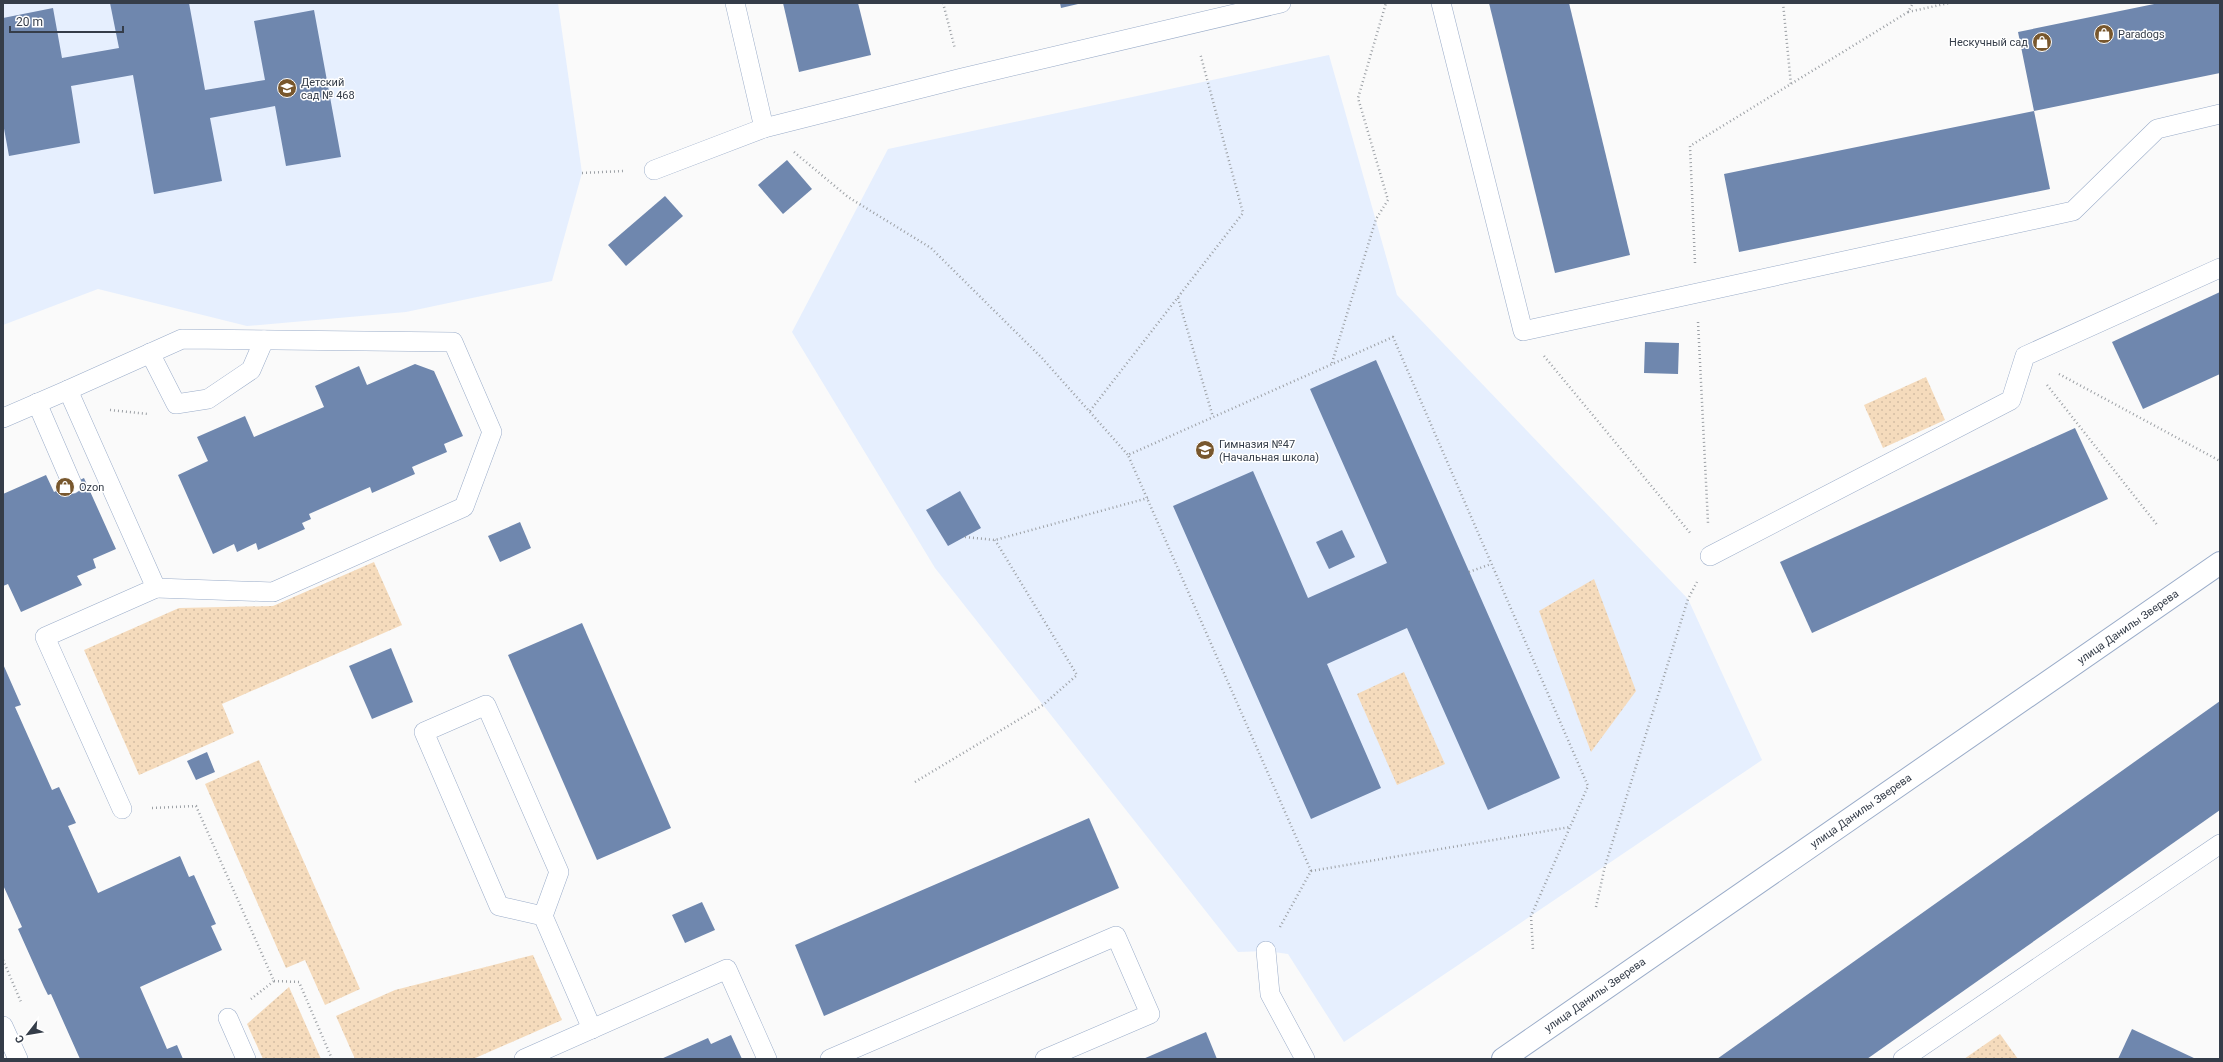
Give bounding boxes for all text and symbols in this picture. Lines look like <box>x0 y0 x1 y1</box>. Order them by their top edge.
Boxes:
scale bar <box>10 8 123 34</box>
text: 20 m <box>16 15 43 29</box>
shop icon: Paradogs <box>2093 23 2115 45</box>
place label: Paradogs <box>2118 28 2165 41</box>
shop icon: Нескучный сад <box>2031 31 2053 53</box>
place label: Нескучный сад <box>1949 36 2028 49</box>
place label: Детский сад № 468 <box>301 76 355 102</box>
school or university icon: Детский сад № 468 <box>276 77 298 99</box>
place label: Гимназия №47 (Начальная школа) <box>1219 438 1319 464</box>
school or university icon: Гимназия №47 (Начальная школа) <box>1194 439 1216 461</box>
shop icon: Ozon <box>54 476 76 498</box>
place label: Ozon <box>79 481 104 494</box>
street label: улица Данилы Зверева <box>2075 587 2181 667</box>
street label: улица Данилы Зверева <box>1808 771 1914 851</box>
street label: улица Данилы Зверева <box>1542 955 1648 1035</box>
north arrow <box>8 1014 48 1054</box>
text: С <box>12 1032 27 1045</box>

